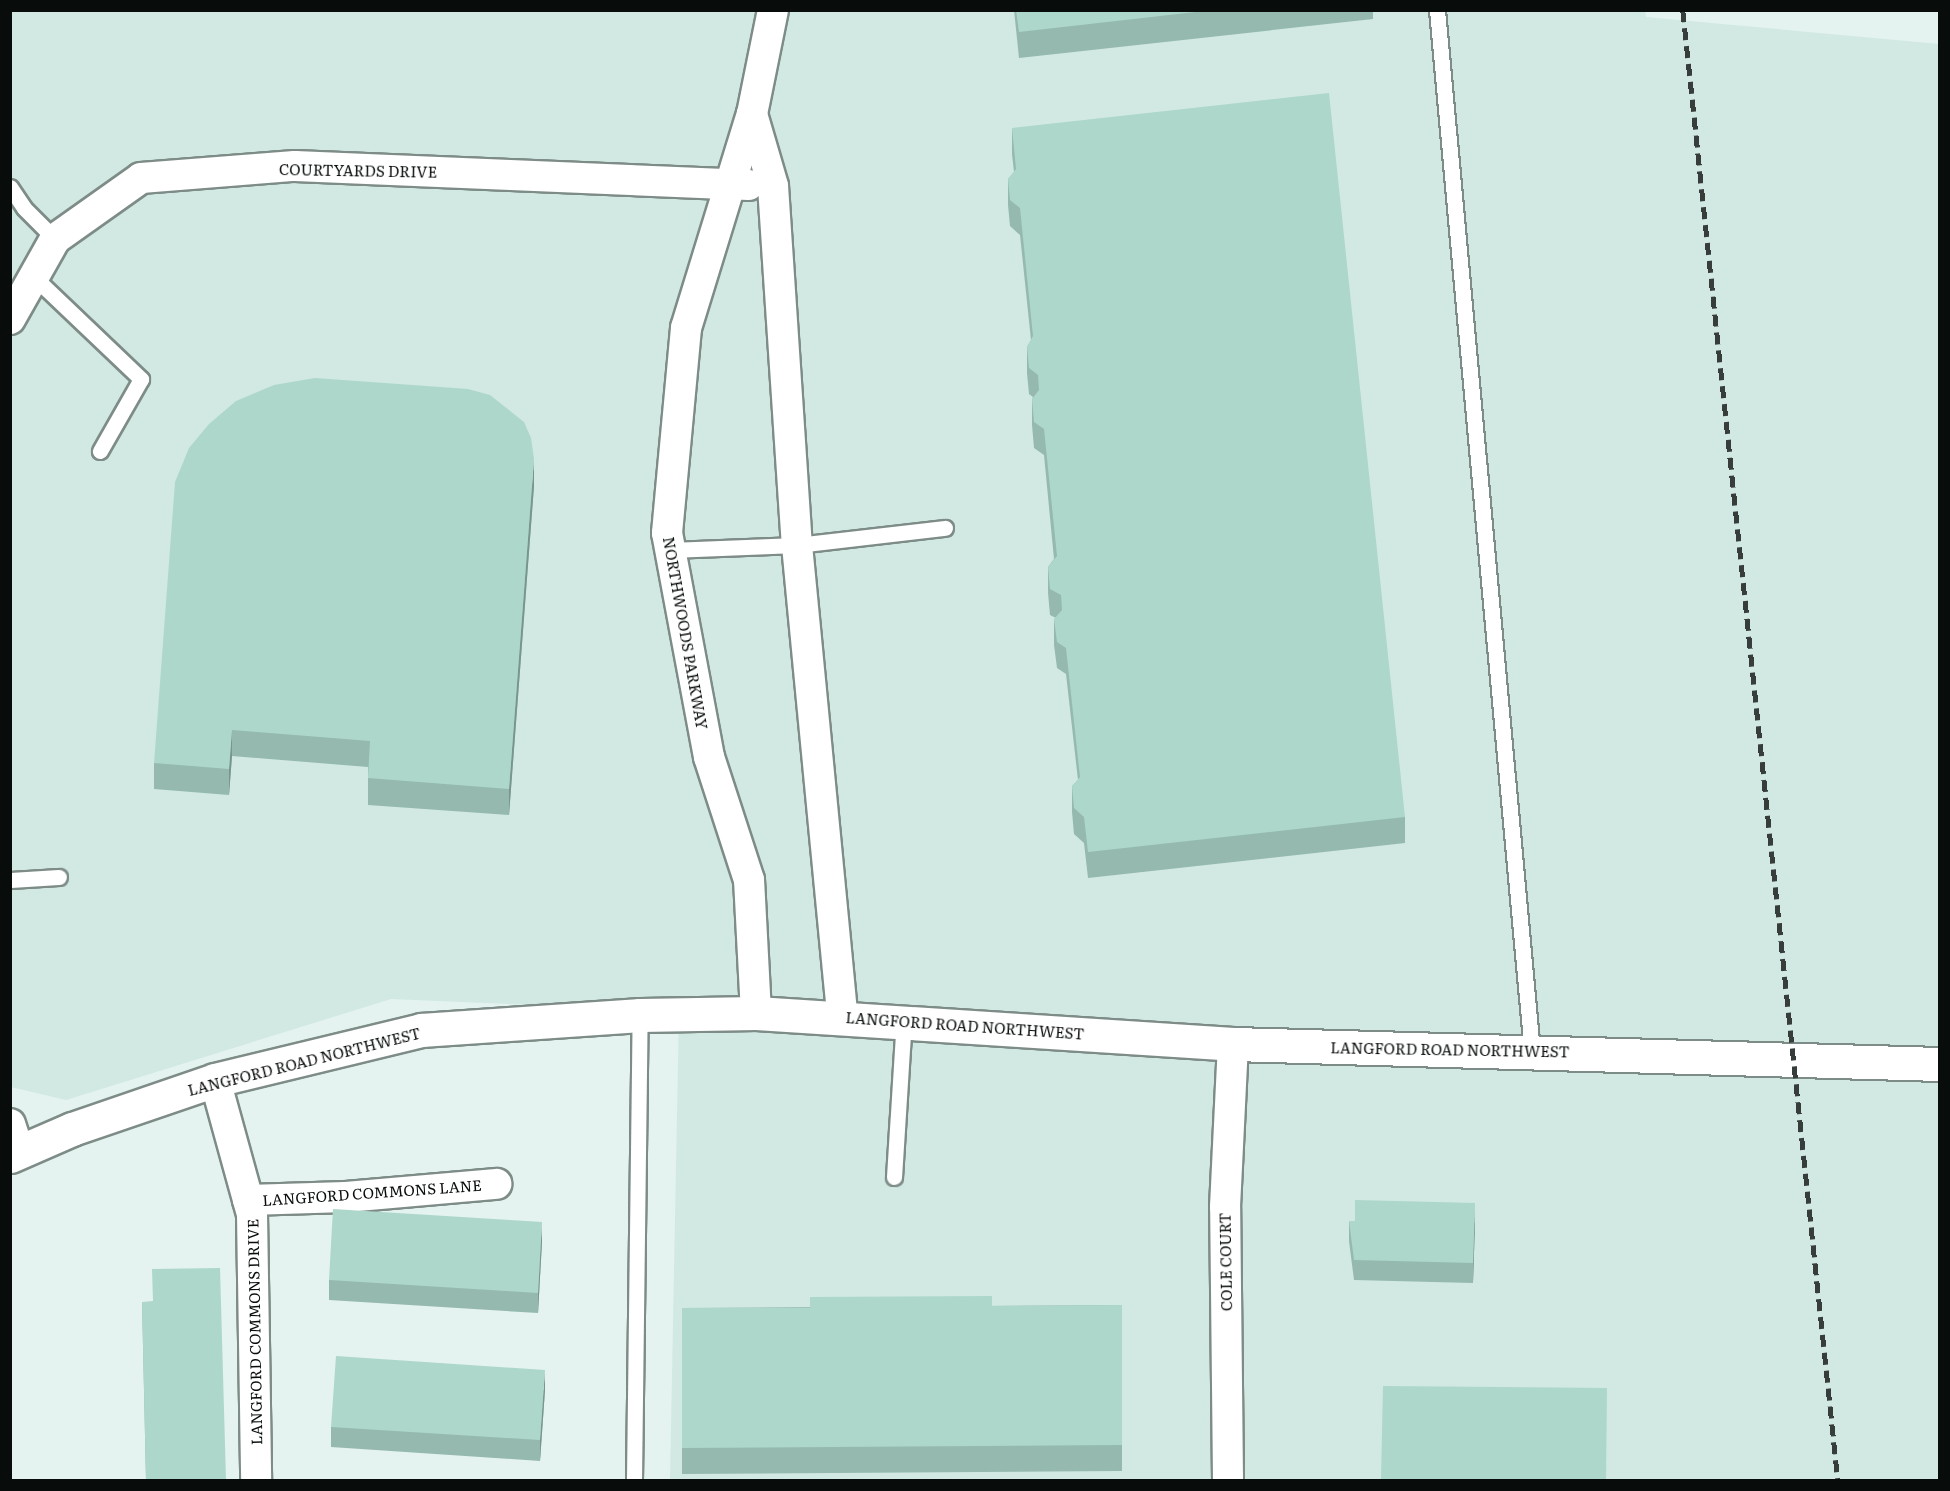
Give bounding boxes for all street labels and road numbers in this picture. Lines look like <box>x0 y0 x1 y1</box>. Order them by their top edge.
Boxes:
street label: COURTYARDS DRIVE <box>279 160 437 180</box>
street label: NORTHWOODS PARKWAY <box>660 535 712 731</box>
street label: LANGFORD ROAD NORTHWEST <box>845 1008 1085 1042</box>
street label: LANGFORD ROAD NORTHWEST <box>186 1023 422 1099</box>
street label: LANGFORD ROAD NORTHWEST <box>1330 1038 1570 1060</box>
street label: LANGFORD COMMONS LANE <box>262 1175 482 1209</box>
street label: COLE COURT <box>1215 1213 1235 1311</box>
street label: LANGFORD COMMONS DRIVE <box>243 1219 265 1445</box>

